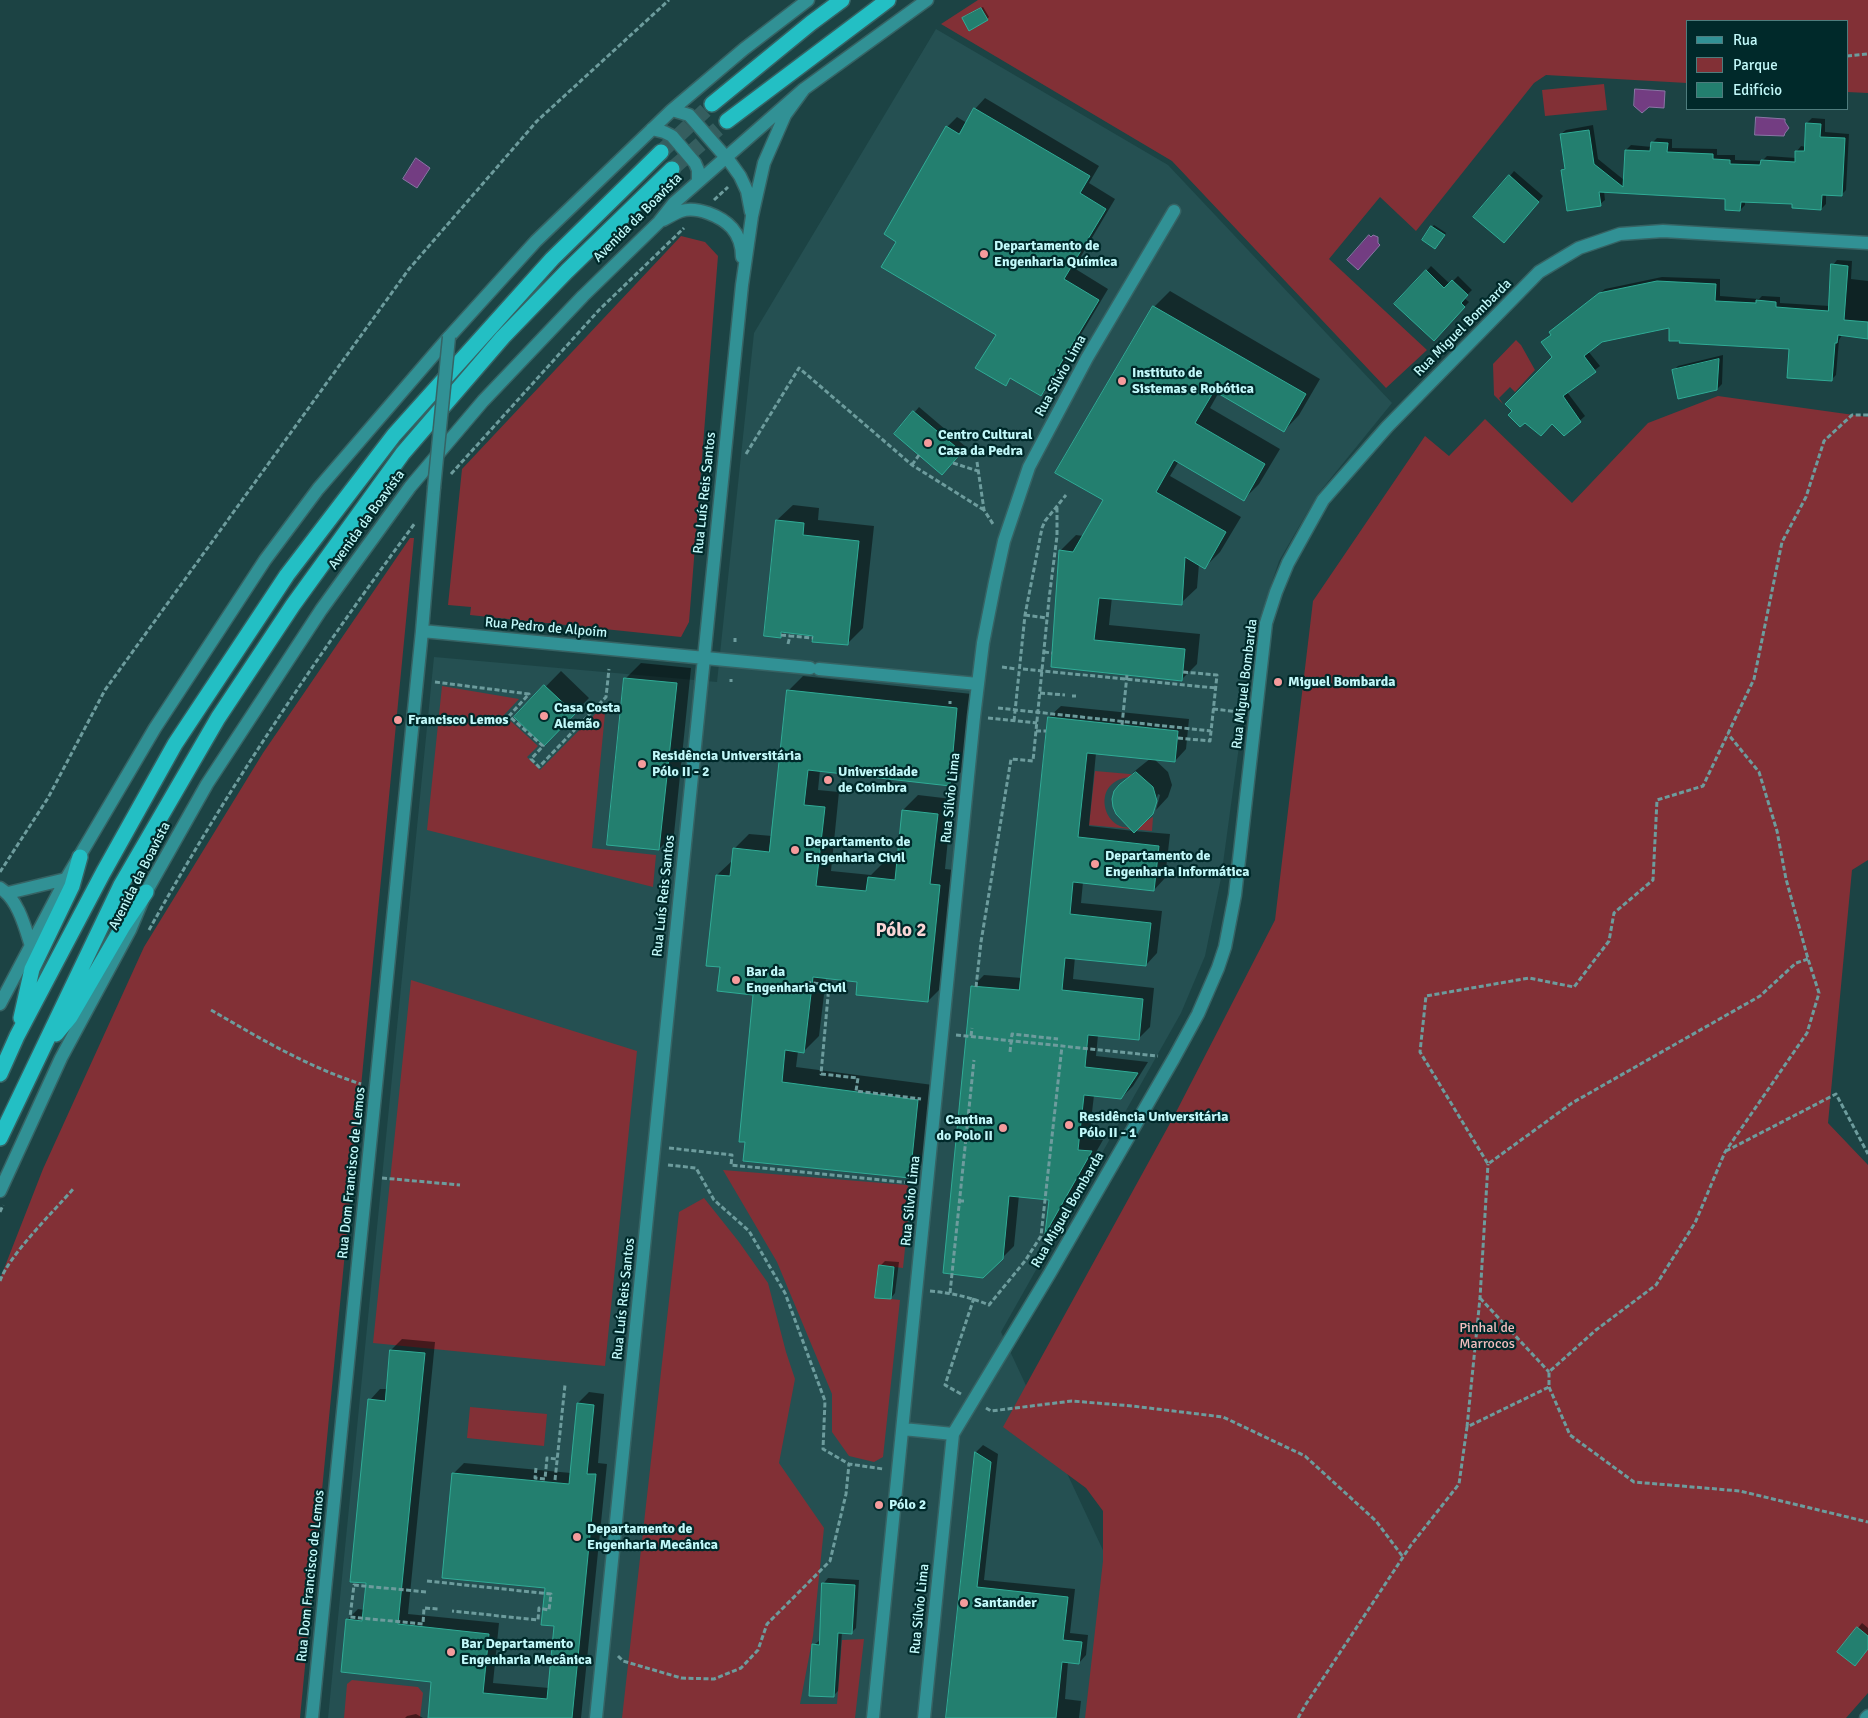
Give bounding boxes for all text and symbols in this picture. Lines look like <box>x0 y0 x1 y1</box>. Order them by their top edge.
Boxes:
legend <box>1686 20 1848 110</box>
text: Rua <box>1733 31 1758 49</box>
text: Parque <box>1733 56 1778 74</box>
text: Edifício <box>1733 81 1782 99</box>
street label: Avenida da Boavista <box>590 170 686 266</box>
place label: Departamento de Engenharia Química <box>994 238 1117 270</box>
marker: Departamento de Engenharia Química <box>978 248 990 260</box>
street label: Rua Miguel Bombarda <box>1411 276 1515 380</box>
street label: Rua Sílvio Lima <box>1032 332 1090 420</box>
place label: Instituto de Sistemas e Robótica <box>1132 365 1254 398</box>
marker: Instituto de Sistemas e Robótica <box>1116 375 1128 387</box>
place label: Centro Cultural Casa da Pedra <box>938 427 1032 460</box>
street label: Rua Luís Reis Santos <box>690 431 720 555</box>
marker: Centro Cultural Casa da Pedra <box>922 437 934 449</box>
street label: Avenida da Boavista <box>325 467 409 573</box>
street label: Rua Pedro de Alpoím <box>484 614 608 642</box>
street label: Rua Miguel Bombarda <box>1229 618 1261 750</box>
place label: Miguel Bombarda <box>1288 674 1395 690</box>
marker: Miguel Bombarda <box>1272 676 1284 688</box>
place label: Casa Costa Alemão <box>554 700 621 732</box>
marker: Casa Costa Alemão <box>538 710 550 722</box>
place label: Francisco Lemos <box>408 712 508 728</box>
marker: Francisco Lemos <box>392 714 404 726</box>
place label: Residência Universitária Pólo II - 2 <box>652 748 801 780</box>
street label: Rua Sílvio Lima <box>938 752 964 844</box>
marker: Residência Universitária Pólo II - 2 <box>636 758 648 770</box>
place label: Universidade de Coimbra <box>838 764 918 796</box>
marker: Universidade de Coimbra <box>822 774 834 786</box>
street label: Avenida da Boavista <box>106 819 174 933</box>
street label: Rua Luís Reis Santos <box>649 834 679 958</box>
place label: Departamento de Engenharia Civil <box>805 834 910 866</box>
marker: Departamento de Engenharia Civil <box>789 844 801 856</box>
place label: Departamento de Engenharia Informática <box>1105 848 1249 880</box>
marker: Departamento de Engenharia Informática <box>1089 858 1101 870</box>
district label: Pólo 2 <box>876 920 926 942</box>
place label: Bar da Engenharia Civil <box>746 964 846 996</box>
marker: Bar da Engenharia Civil <box>730 974 742 986</box>
street label: Rua Dom Francisco de Lemos <box>335 1086 369 1260</box>
place label: Residência Universitária Pólo II - 1 <box>1079 1109 1228 1142</box>
place label: Cantina do Polo II <box>936 1112 993 1144</box>
marker: Residência Universitária Pólo II - 1 <box>1063 1119 1075 1131</box>
marker: Cantina do Polo II <box>997 1122 1009 1134</box>
street label: Rua Miguel Bombarda <box>1028 1149 1108 1271</box>
street label: Rua Sílvio Lima <box>898 1155 924 1247</box>
street label: Rua Luís Reis Santos <box>609 1237 639 1361</box>
park label: Pinhal de Marrocos <box>1459 1320 1515 1352</box>
street label: Rua Dom Francisco de Lemos <box>294 1489 328 1663</box>
place label: Pólo 2 <box>889 1497 926 1513</box>
marker: Pólo 2 <box>873 1499 885 1511</box>
place label: Departamento de Engenharia Mecânica <box>587 1521 718 1554</box>
marker: Departamento de Engenharia Mecânica <box>571 1531 583 1543</box>
street label: Rua Sílvio Lima <box>907 1563 933 1655</box>
place label: Santander <box>974 1595 1037 1611</box>
marker: Santander <box>958 1597 970 1609</box>
place label: Bar Departamento Engenharia Mecânica <box>461 1636 592 1668</box>
marker: Bar Departamento Engenharia Mecânica <box>445 1646 457 1658</box>

